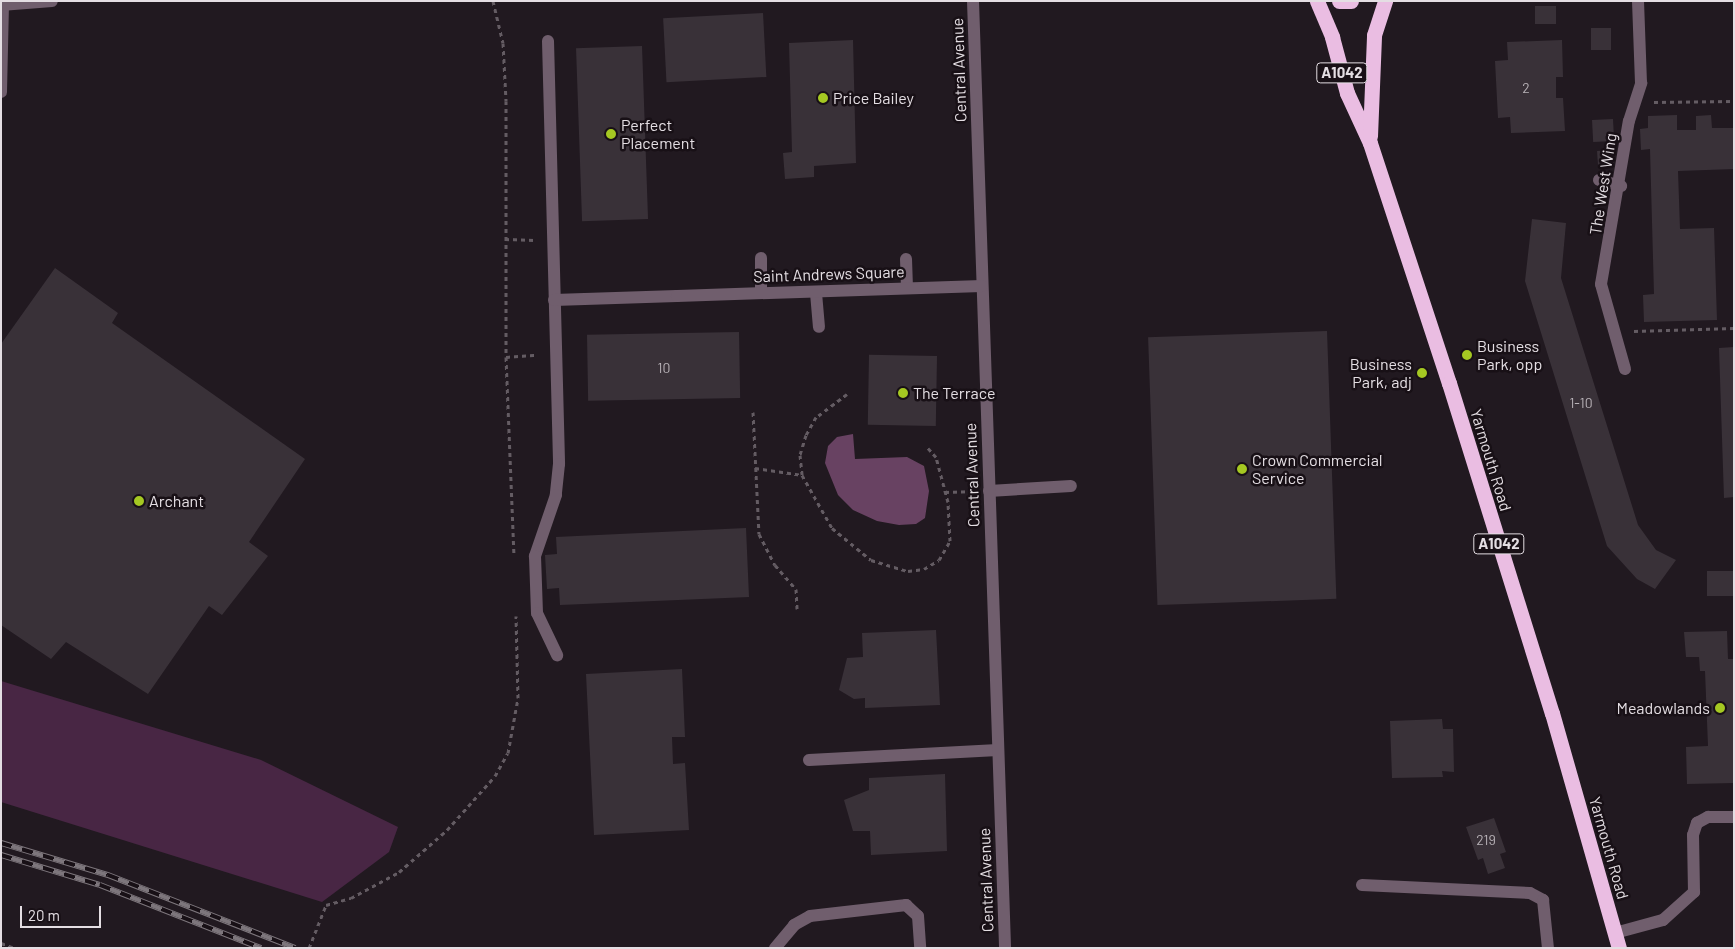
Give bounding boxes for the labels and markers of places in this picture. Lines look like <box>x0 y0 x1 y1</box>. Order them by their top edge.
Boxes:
place label: Price Bailey <box>833 88 914 108</box>
marker: Price Bailey <box>817 92 829 104</box>
place label: Perfect Placement <box>621 115 695 153</box>
marker: Perfect Placement <box>605 128 617 140</box>
place label: Business Park, opp <box>1477 336 1542 374</box>
marker: Business Park, opp <box>1461 349 1473 361</box>
place label: Business Park, adj <box>1350 354 1412 392</box>
marker: Business Park, adj <box>1416 367 1428 379</box>
place label: The Terrace <box>913 383 995 403</box>
marker: The Terrace <box>897 387 909 399</box>
place label: Crown Commercial Service <box>1252 450 1383 488</box>
marker: Crown Commercial Service <box>1236 463 1248 475</box>
place label: Archant <box>149 491 204 511</box>
marker: Archant <box>133 495 145 507</box>
place label: Meadowlands <box>1616 698 1710 718</box>
marker: Meadowlands <box>1714 702 1726 714</box>

